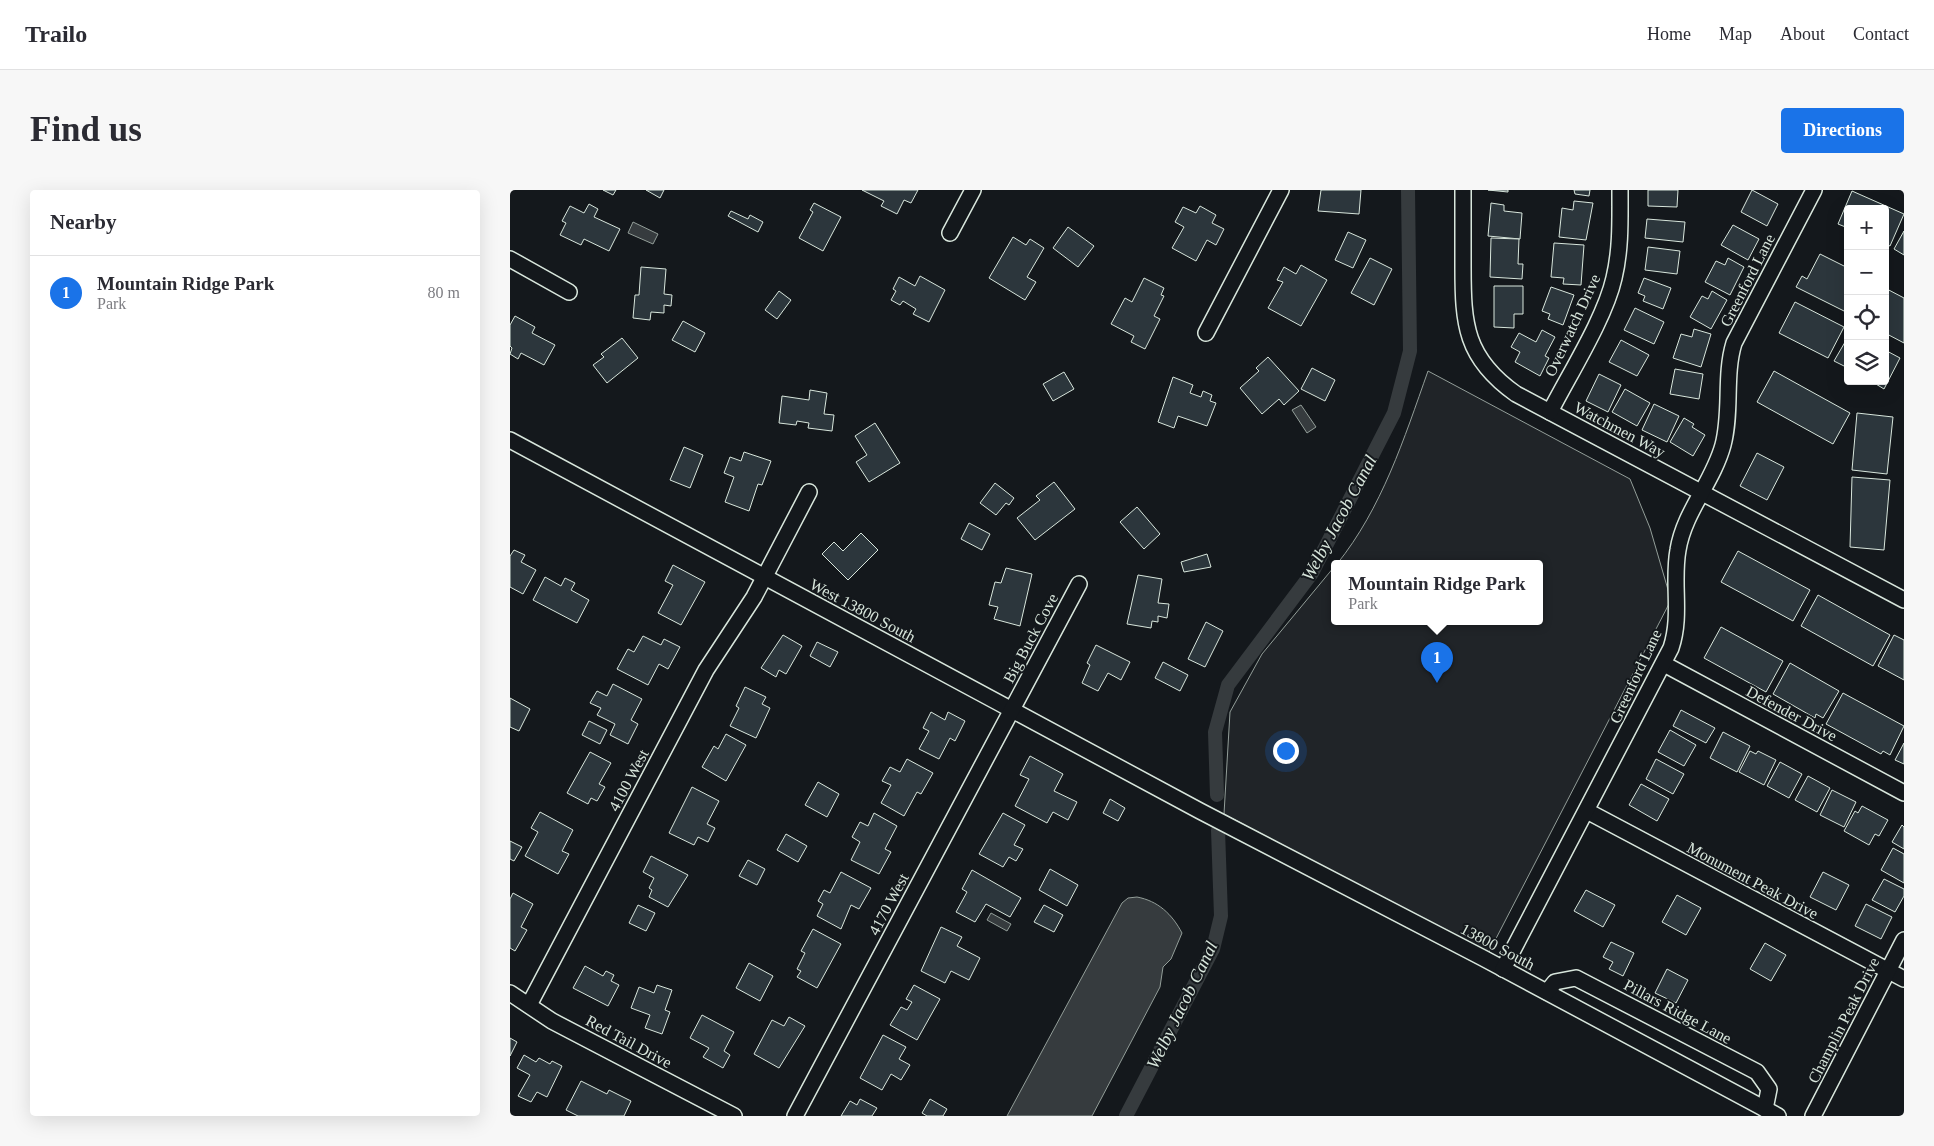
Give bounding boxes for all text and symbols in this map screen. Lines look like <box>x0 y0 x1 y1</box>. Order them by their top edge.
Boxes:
text: Trailo <box>25 21 87 47</box>
text: Home <box>1647 24 1691 44</box>
text: Map <box>1719 24 1752 44</box>
text: About <box>1780 24 1825 44</box>
text: Contact <box>1853 24 1909 44</box>
button: Directions <box>1781 108 1904 153</box>
text: Find us <box>30 110 142 149</box>
map controls <box>1844 205 1889 385</box>
button: + <box>1844 205 1889 250</box>
text: Nearby <box>50 210 117 234</box>
street label: Greenford Lane <box>1717 231 1778 329</box>
button: − <box>1844 250 1889 295</box>
street label: Overwatch Drive <box>1541 271 1604 379</box>
text: Mountain Ridge Park <box>97 273 274 294</box>
text: 1 <box>62 284 70 301</box>
text: 80 m <box>428 284 460 301</box>
text: Park <box>97 295 126 312</box>
button: locate <box>1844 295 1889 340</box>
button: layers <box>1844 340 1889 385</box>
street label: Watchmen Way <box>1571 398 1668 461</box>
water label: Welby Jacob Canal <box>1297 452 1381 584</box>
popup <box>1331 560 1543 625</box>
text: Mountain Ridge Park <box>1348 573 1526 594</box>
street label: West 13800 South <box>807 575 918 645</box>
street label: Big Buck Cove <box>1000 591 1062 686</box>
text: Park <box>1348 595 1378 612</box>
street label: Greenford Lane <box>1606 627 1665 726</box>
pin: 1 <box>1421 642 1453 683</box>
street label: Defender Drive <box>1744 682 1840 744</box>
your location <box>1273 738 1299 764</box>
street label: 4100 West <box>605 746 652 814</box>
street label: Monument Peak Drive <box>1684 839 1821 922</box>
street label: 4170 West <box>865 870 912 938</box>
street label: 13800 South <box>1458 920 1538 973</box>
water label: Welby Jacob Canal <box>1142 938 1222 1072</box>
street label: Champlin Peak Drive <box>1804 955 1883 1086</box>
street label: Pillars Ridge Lane <box>1621 976 1734 1048</box>
street label: Red Tail Drive <box>583 1012 675 1071</box>

